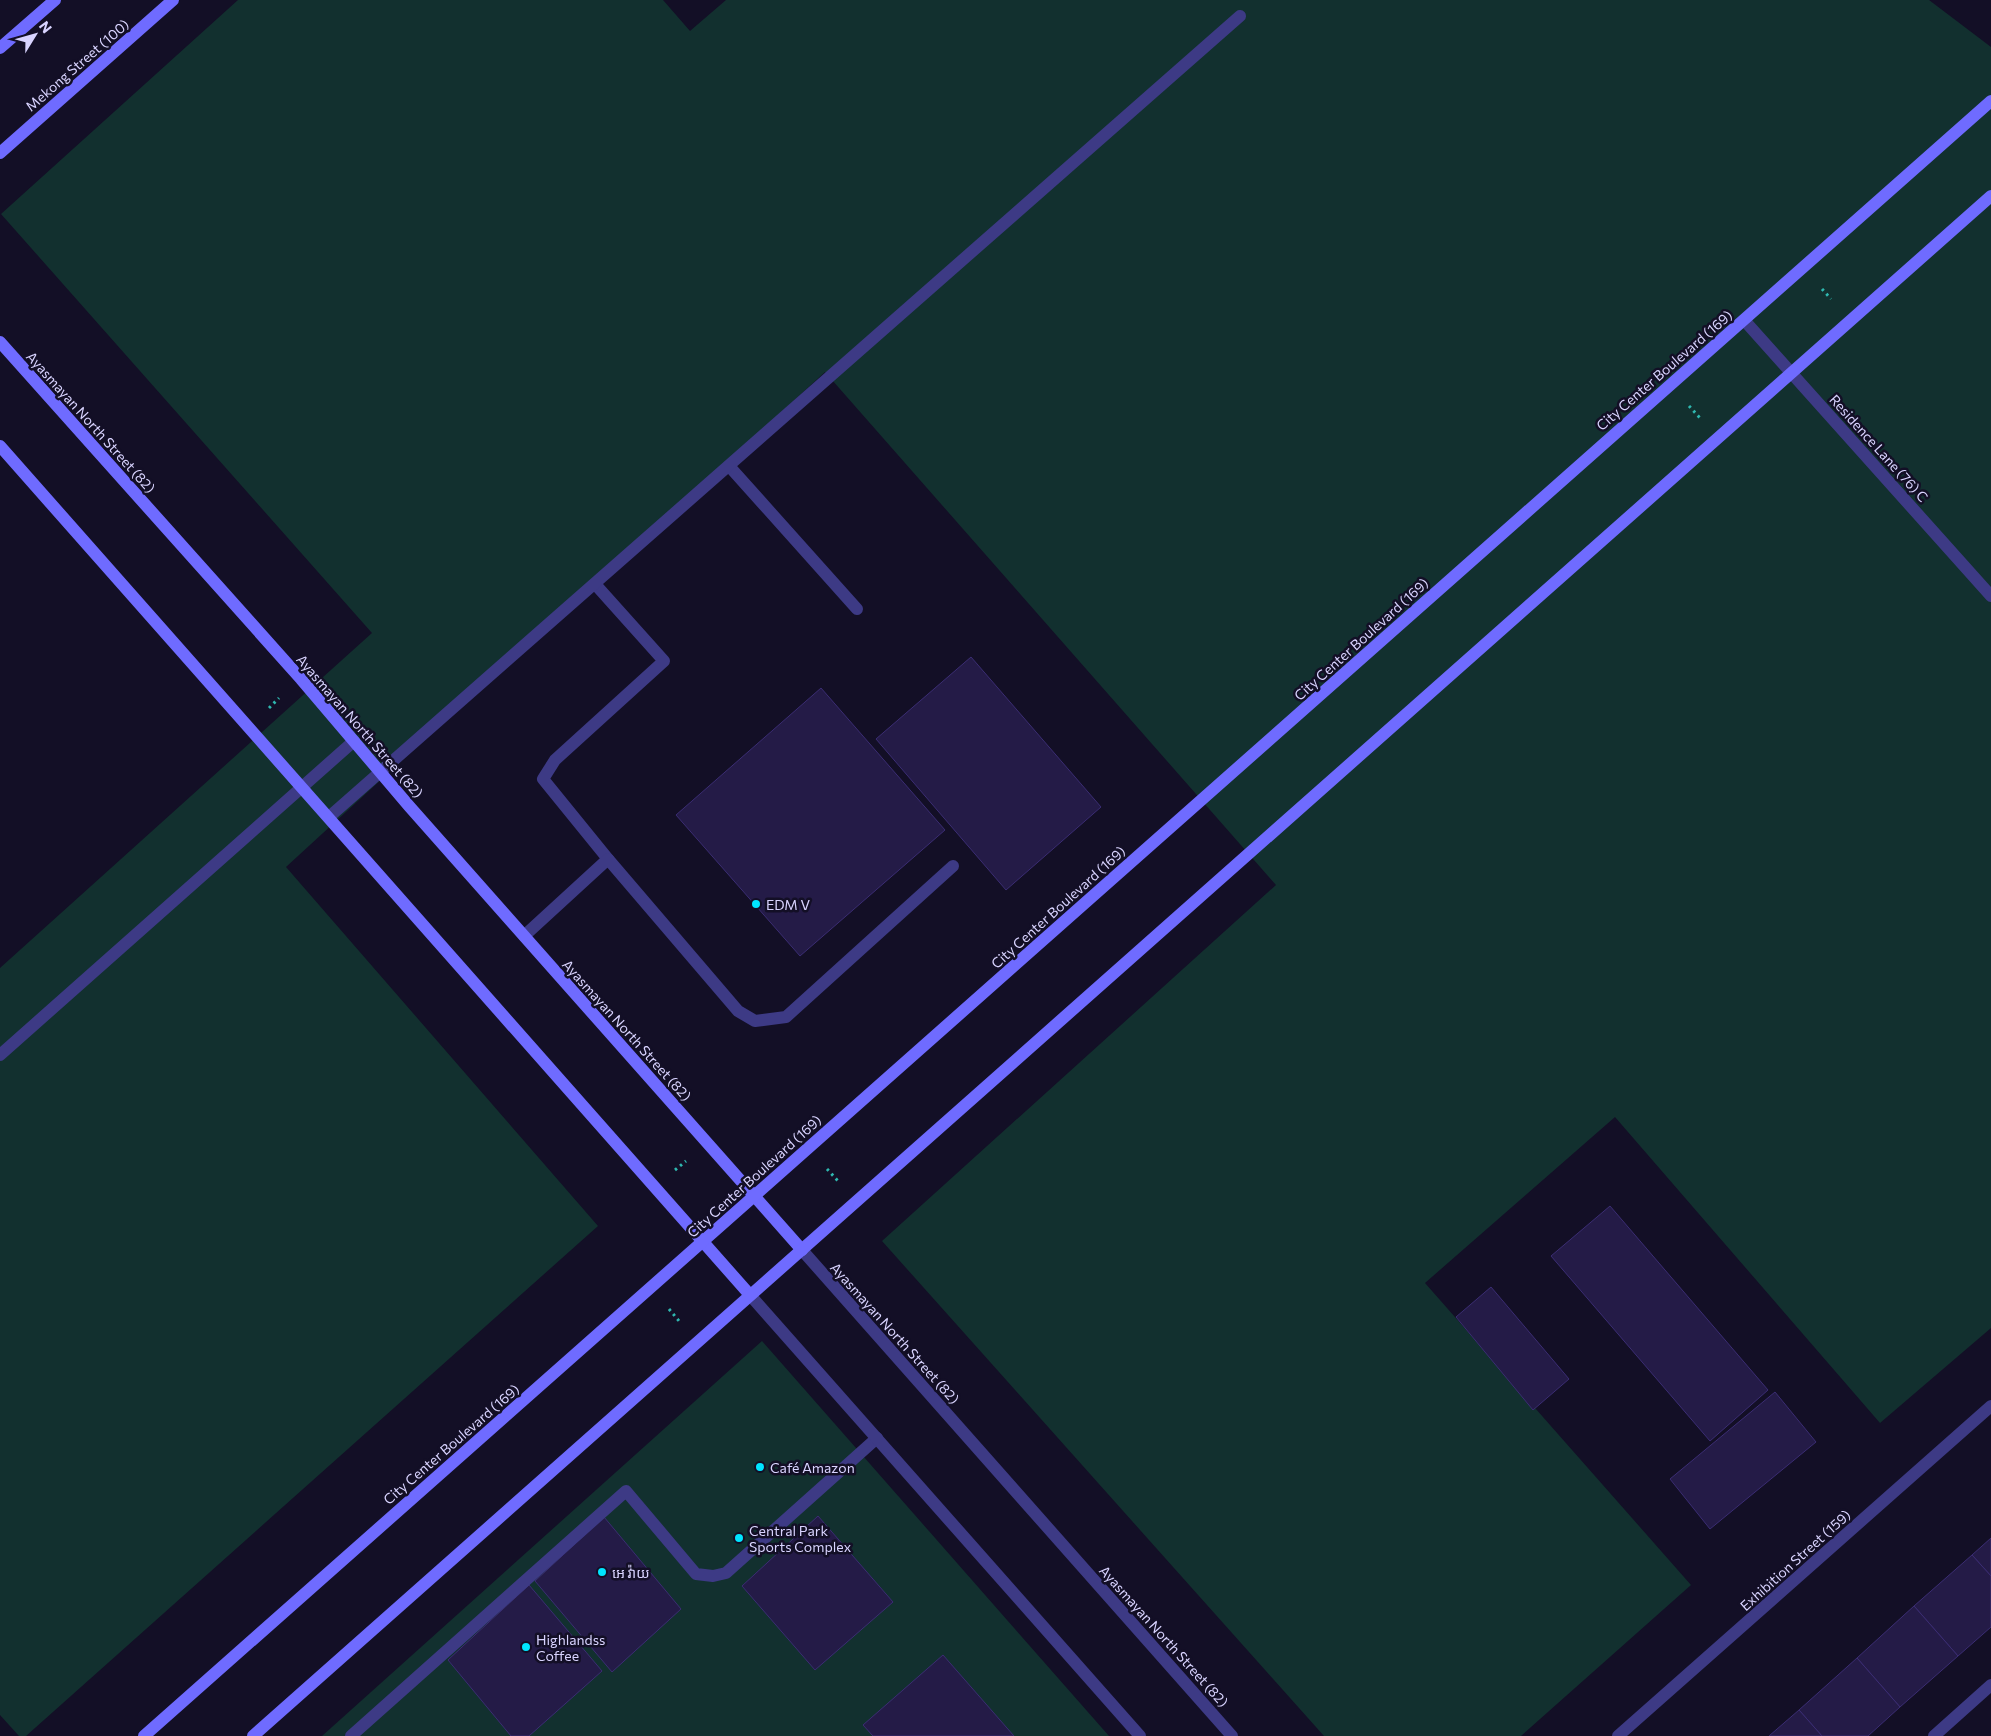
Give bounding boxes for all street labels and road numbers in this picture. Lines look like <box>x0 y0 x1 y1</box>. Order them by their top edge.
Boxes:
street label: Mekong Street (100) <box>22 16 132 114</box>
street label: City Center Boulevard (169) <box>1593 306 1735 434</box>
street label: Ayasmayan North Street (82) <box>23 348 159 496</box>
street label: Residence Lane (76) C <box>1826 391 1932 505</box>
street label: City Center Boulevard (169) <box>1290 574 1432 704</box>
street label: Ayasmayan North Street (82) <box>293 651 427 801</box>
street label: City Center Boulevard (169) <box>987 842 1129 972</box>
street label: Ayasmayan North Street (82) <box>559 956 695 1104</box>
street label: City Center Boulevard (169) <box>683 1111 825 1241</box>
street label: Ayasmayan North Street (82) <box>827 1259 963 1407</box>
street label: City Center Boulevard (169) <box>380 1380 522 1508</box>
street label: Exhibition Street (159) <box>1736 1506 1854 1614</box>
street label: Ayasmayan North Street (82) <box>1096 1562 1232 1710</box>

